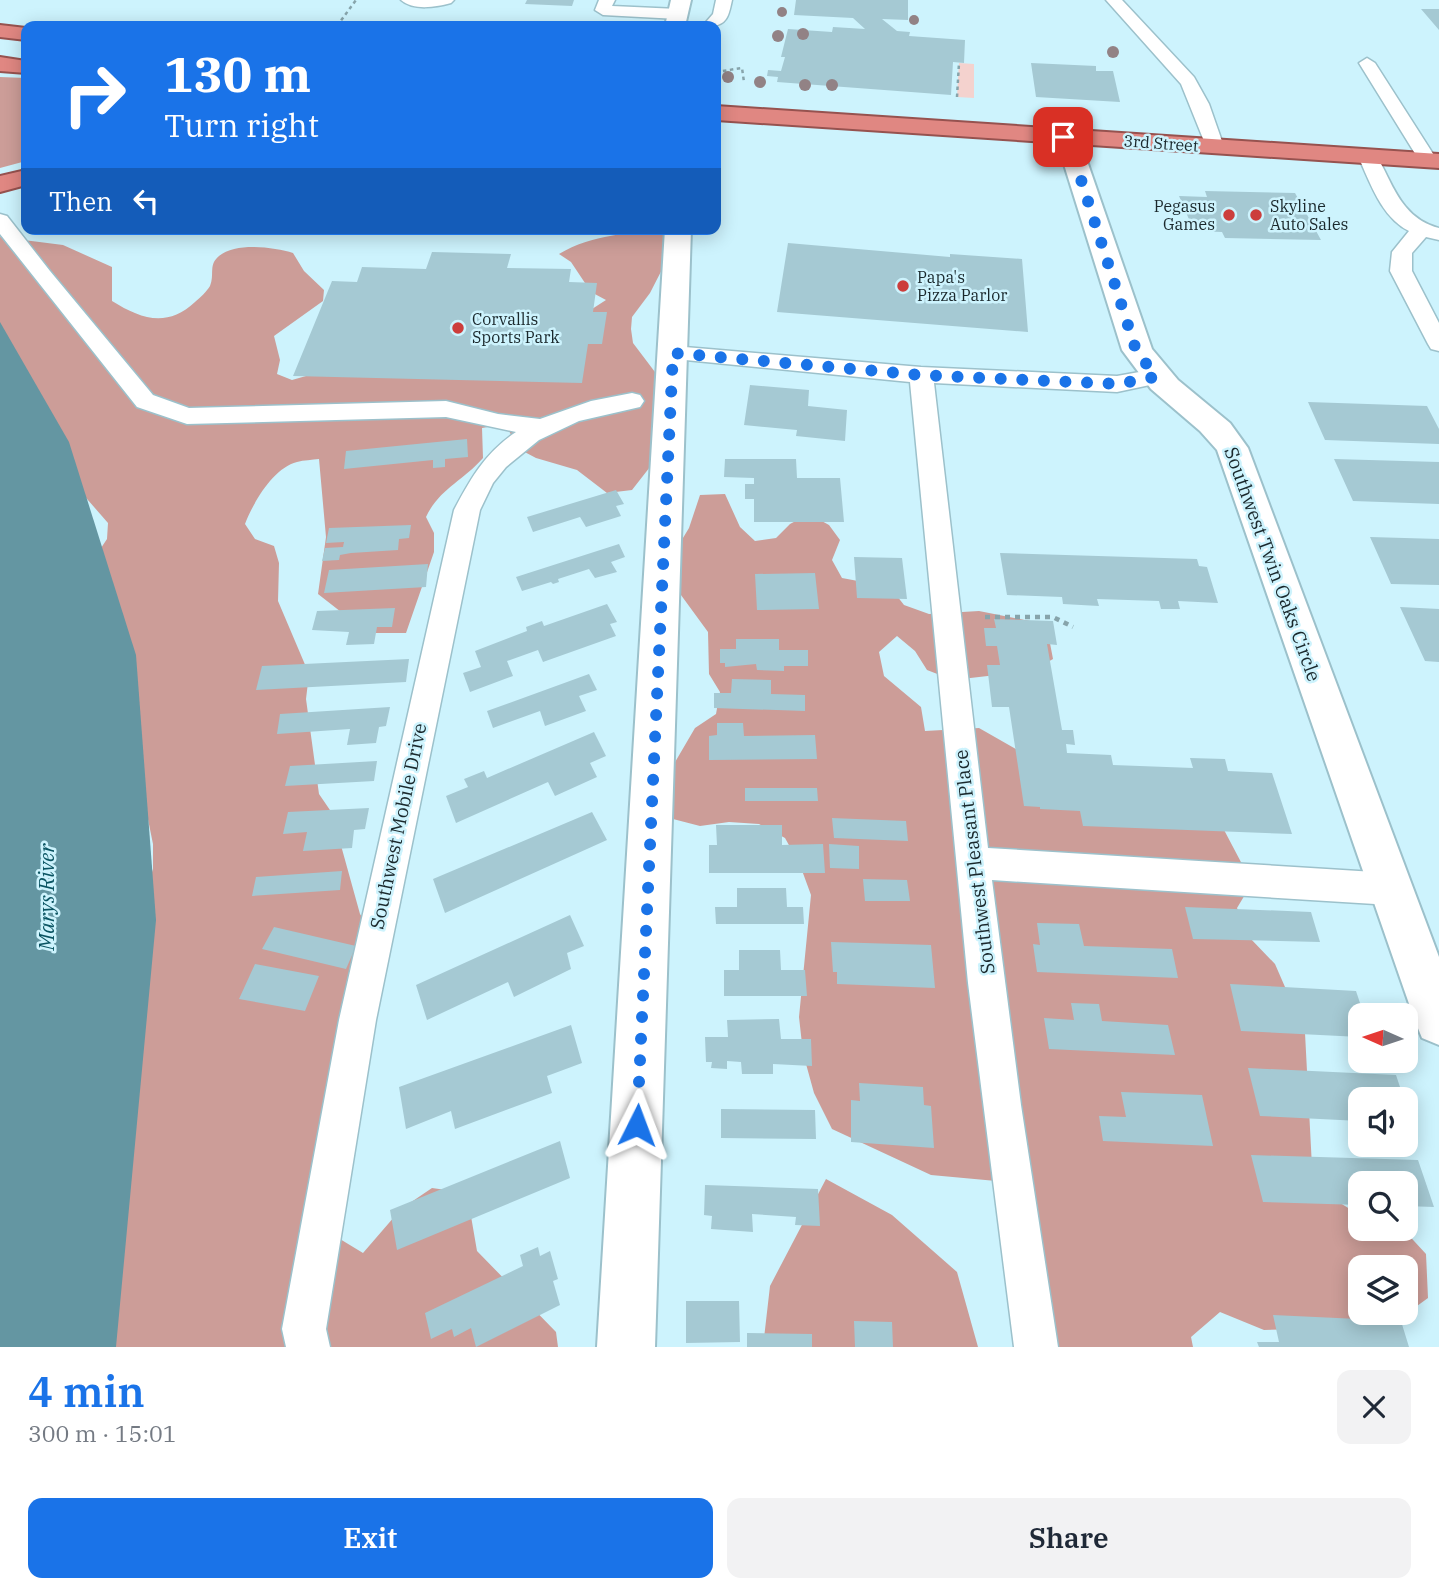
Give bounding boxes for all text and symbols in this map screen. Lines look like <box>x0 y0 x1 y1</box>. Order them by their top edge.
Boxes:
text: 130 m <box>164 42 311 105</box>
icon: right <box>49 49 140 140</box>
text: Turn right <box>164 104 319 146</box>
pin <box>1033 107 1093 167</box>
icon: arrive <box>1044 118 1082 156</box>
street label: 3rd Street <box>1123 130 1199 156</box>
icon: left <box>127 182 165 220</box>
text: Then <box>49 184 113 218</box>
place label: Pegasus Games <box>1154 196 1215 234</box>
place label: Skyline Auto Sales <box>1270 196 1348 234</box>
marker: Pegasus Games <box>1221 207 1237 223</box>
marker: Skyline Auto Sales <box>1248 207 1264 223</box>
place label: Papa's Pizza Parlor <box>917 267 1007 305</box>
marker: Papa's Pizza Parlor <box>895 278 911 294</box>
place label: Corvallis Sports Park <box>472 309 560 347</box>
marker: Corvallis Sports Park <box>450 320 466 336</box>
street label: Southwest Twin Oaks Circle <box>1219 443 1327 685</box>
street label: Southwest Mobile Drive <box>364 721 432 931</box>
street label: Southwest Pleasant Place <box>948 748 1000 976</box>
water label: Marys River <box>32 843 60 952</box>
north arrow <box>1348 1003 1418 1073</box>
map controls <box>1348 1003 1418 1325</box>
button: sound <box>1348 1087 1418 1157</box>
position arrow <box>600 1088 674 1162</box>
button: search <box>1348 1171 1418 1241</box>
button: layers <box>1348 1255 1418 1325</box>
text: 4 min <box>28 1364 145 1419</box>
button: close <box>1337 1370 1411 1444</box>
text: 300 m · 15:01 <box>28 1418 177 1448</box>
button: Exit <box>28 1498 713 1578</box>
button: Share <box>727 1498 1411 1578</box>

